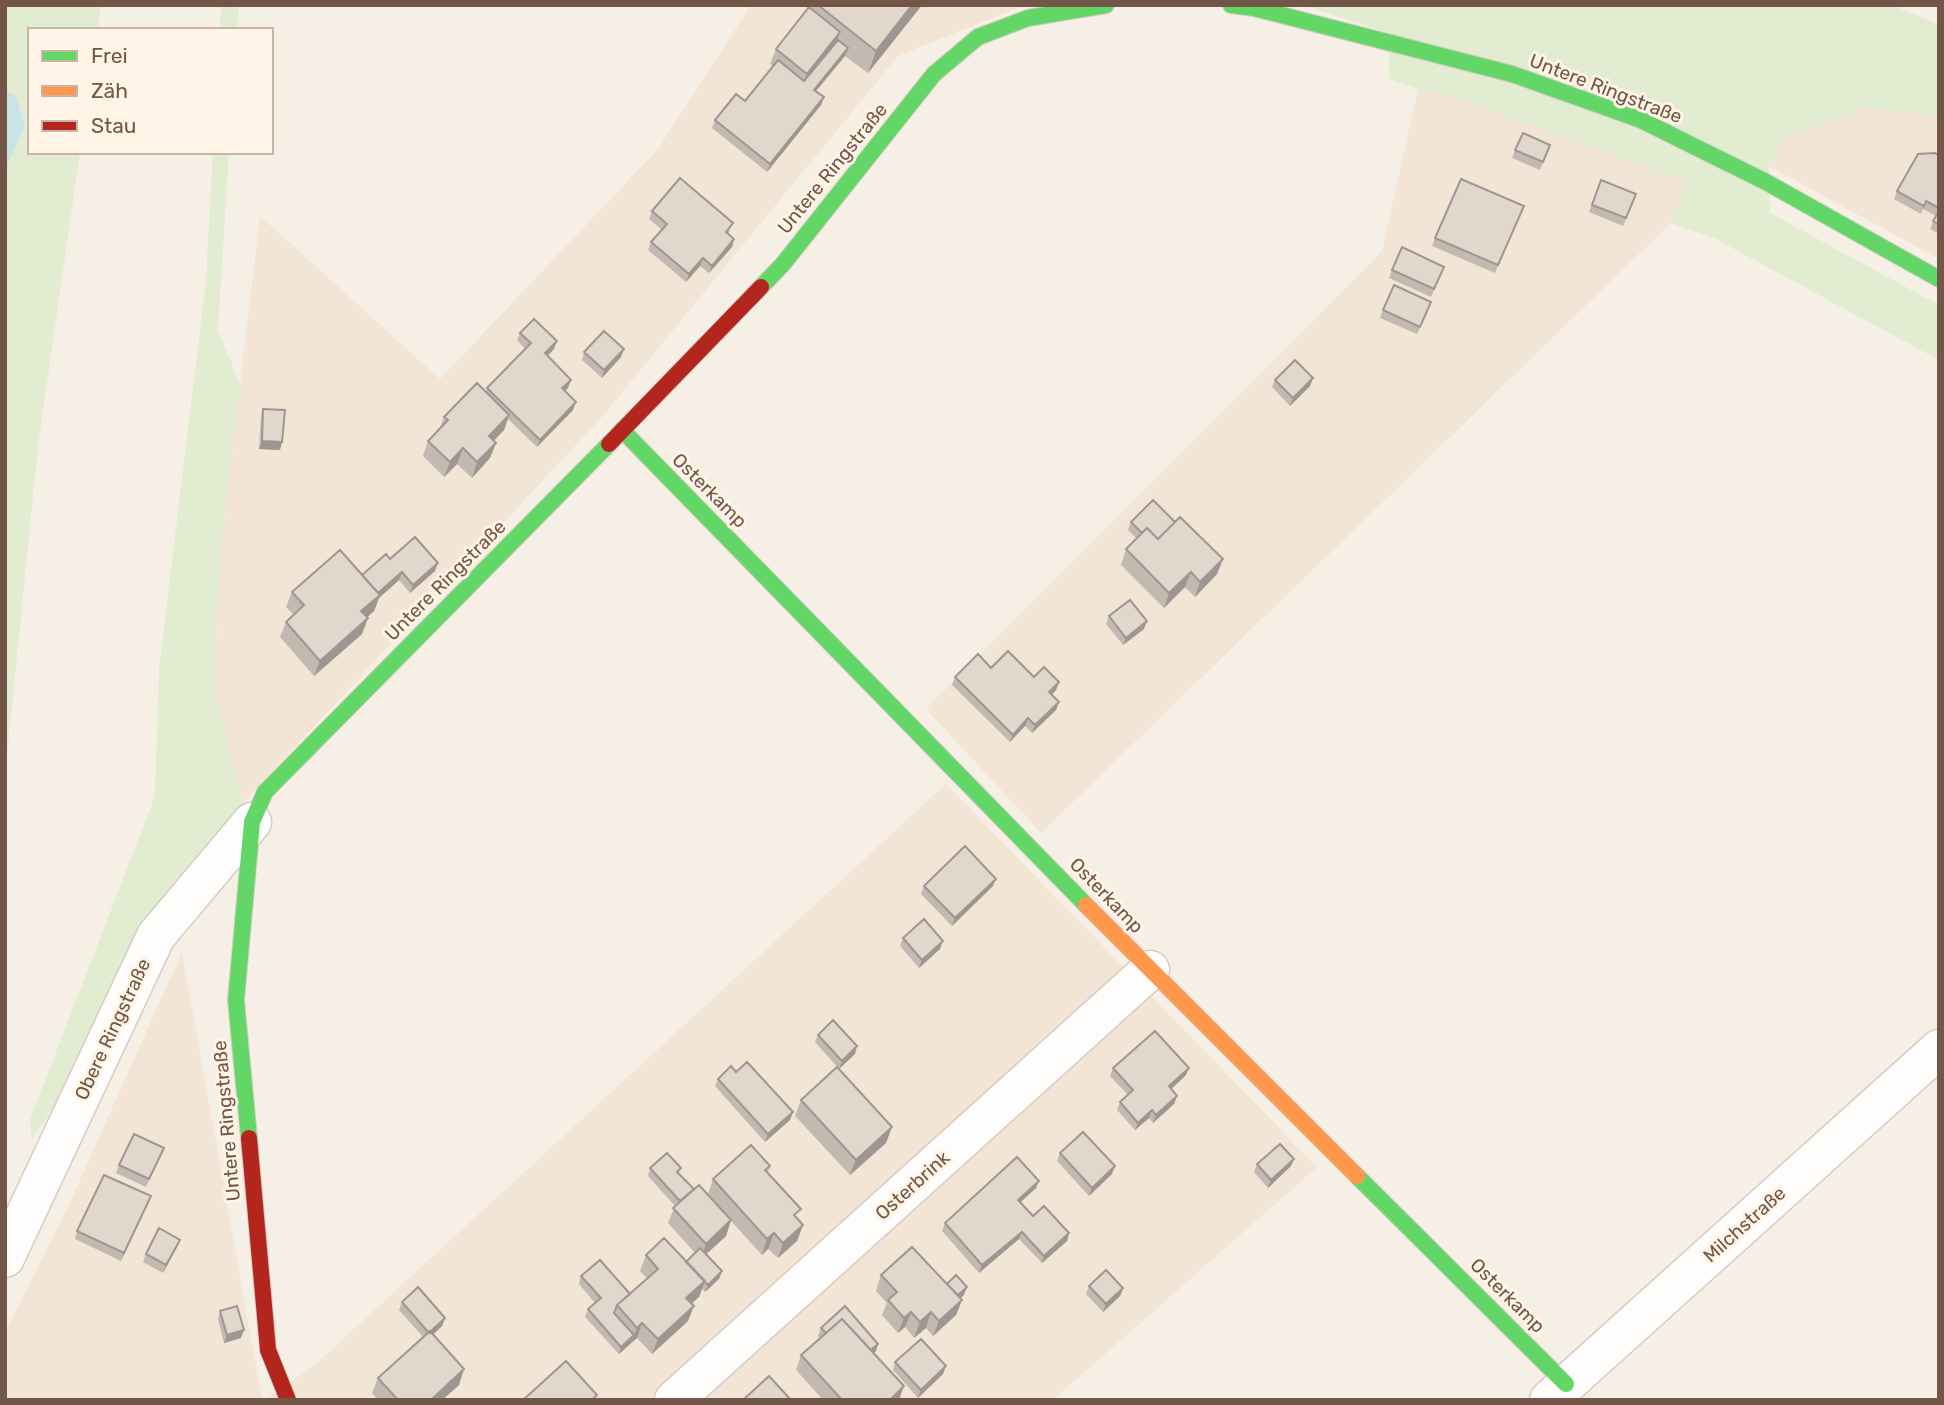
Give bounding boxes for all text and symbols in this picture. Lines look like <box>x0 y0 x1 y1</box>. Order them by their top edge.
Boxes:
legend <box>28 28 273 154</box>
text: Frei <box>91 43 128 68</box>
street label: Untere Ringstraße <box>1526 49 1685 128</box>
text: Zäh <box>91 78 128 103</box>
street label: Untere Ringstraße <box>773 98 892 238</box>
text: Stau <box>91 113 137 138</box>
street label: Osterkamp <box>668 448 752 532</box>
street label: Untere Ringstraße <box>380 515 511 646</box>
street label: Osterkamp <box>1065 853 1148 938</box>
street label: Obere Ringstraße <box>70 955 155 1104</box>
street label: Untere Ringstraße <box>208 1040 245 1202</box>
street label: Osterbrink <box>870 1146 954 1225</box>
street label: Milchstraße <box>1698 1181 1790 1267</box>
street label: Osterkamp <box>1466 1253 1550 1337</box>

